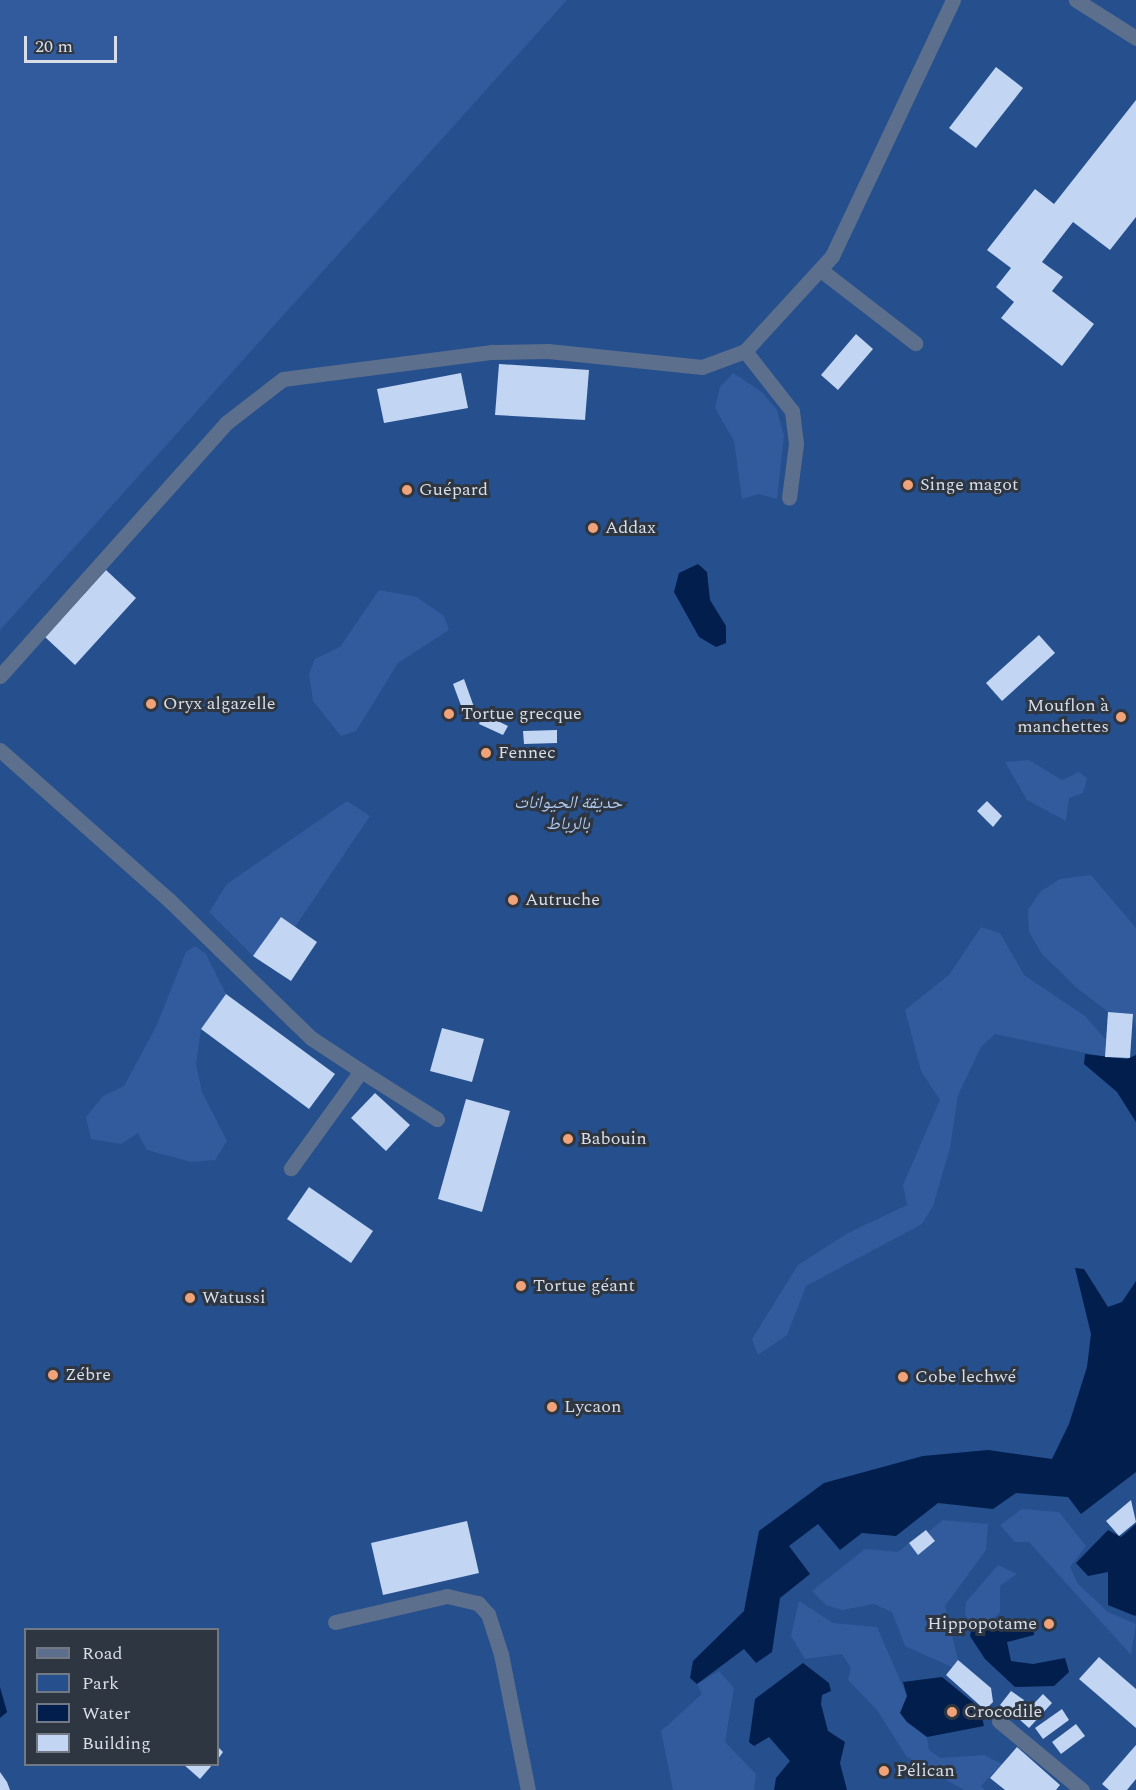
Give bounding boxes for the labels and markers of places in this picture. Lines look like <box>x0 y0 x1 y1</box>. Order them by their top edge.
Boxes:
place label: Singe magot <box>920 474 1018 496</box>
marker: Singe magot <box>901 478 915 492</box>
place label: Guépard <box>419 479 488 501</box>
marker: Guépard <box>400 483 414 497</box>
place label: Addax <box>605 517 656 539</box>
marker: Addax <box>586 521 600 535</box>
place label: Oryx algazelle <box>163 693 276 715</box>
place label: Mouflon à manchettes <box>1017 696 1109 738</box>
marker: Oryx algazelle <box>144 697 158 711</box>
place label: Tortue grecque <box>461 703 582 725</box>
marker: Tortue grecque <box>442 707 456 721</box>
marker: Mouflon à manchettes <box>1114 710 1128 724</box>
place label: Fennec <box>498 742 556 764</box>
marker: Fennec <box>479 746 493 760</box>
place label: Autruche <box>525 889 600 911</box>
marker: Autruche <box>506 893 520 907</box>
place label: Babouin <box>580 1128 647 1150</box>
marker: Babouin <box>561 1132 575 1146</box>
place label: Tortue géant <box>533 1275 635 1297</box>
marker: Tortue géant <box>514 1279 528 1293</box>
place label: Watussi <box>202 1287 266 1309</box>
marker: Watussi <box>183 1291 197 1305</box>
place label: Zébre <box>65 1364 111 1386</box>
place label: Cobe lechwé <box>915 1366 1016 1388</box>
marker: Zébre <box>46 1368 60 1382</box>
marker: Cobe lechwé <box>896 1370 910 1384</box>
place label: Lycaon <box>564 1396 621 1418</box>
marker: Lycaon <box>545 1400 559 1414</box>
place label: Hippopotame <box>927 1613 1037 1635</box>
marker: Hippopotame <box>1042 1617 1056 1631</box>
place label: Crocodile <box>964 1701 1042 1723</box>
marker: Crocodile <box>945 1705 959 1719</box>
place label: Pélican <box>896 1760 955 1782</box>
marker: Pélican <box>877 1764 891 1778</box>

